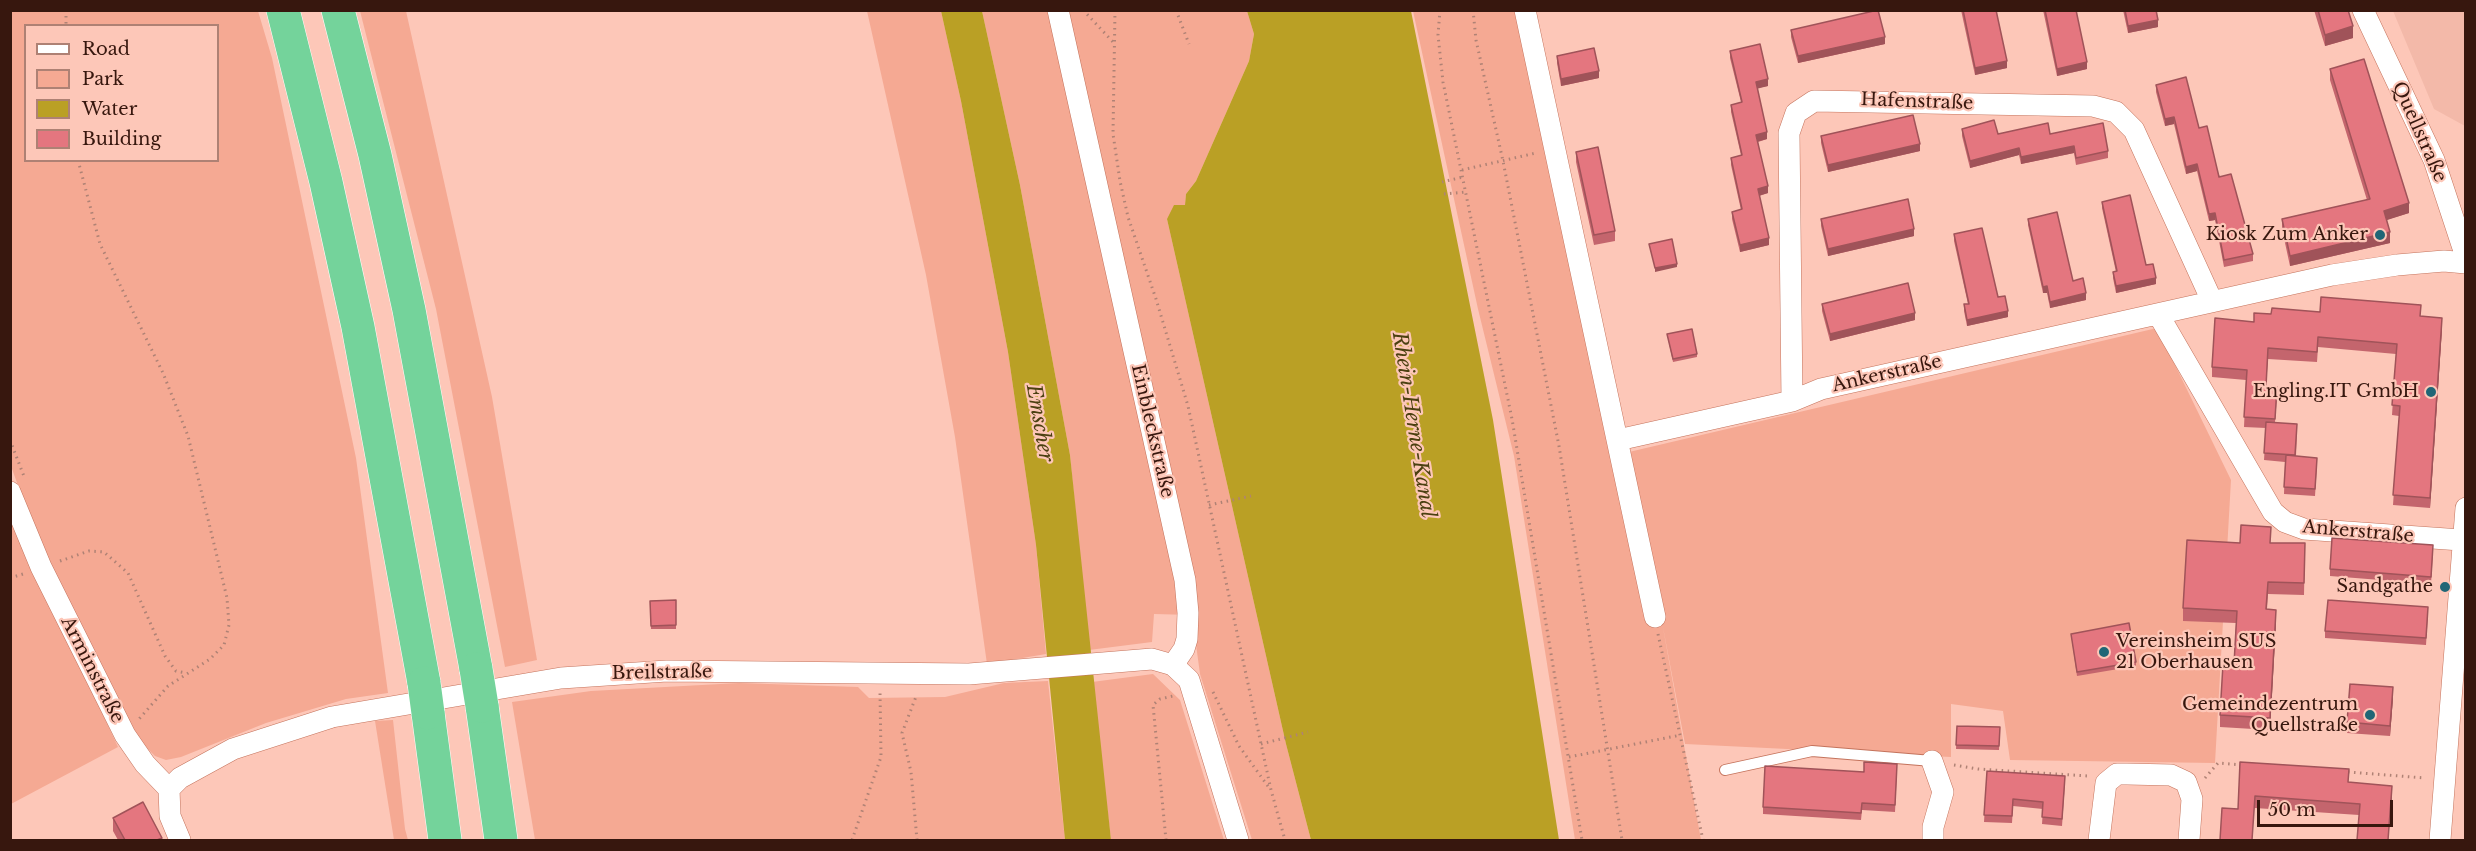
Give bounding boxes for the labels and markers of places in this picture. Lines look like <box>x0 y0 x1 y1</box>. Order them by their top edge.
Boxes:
place label: Kiosk Zum Anker <box>2206 224 2368 246</box>
marker: Kiosk Zum Anker <box>2373 228 2387 242</box>
place label: Engling.IT GmbH <box>2253 381 2419 403</box>
marker: Engling.IT GmbH <box>2424 385 2438 399</box>
place label: Sandgathe <box>2337 576 2433 598</box>
marker: Sandgathe <box>2438 580 2452 594</box>
place label: Vereinsheim SUS 21 Oberhausen <box>2116 631 2276 674</box>
marker: Vereinsheim SUS 21 Oberhausen <box>2097 645 2111 659</box>
place label: Gemeindezentrum Quellstraße <box>2182 694 2358 736</box>
marker: Gemeindezentrum Quellstraße <box>2363 708 2377 722</box>

